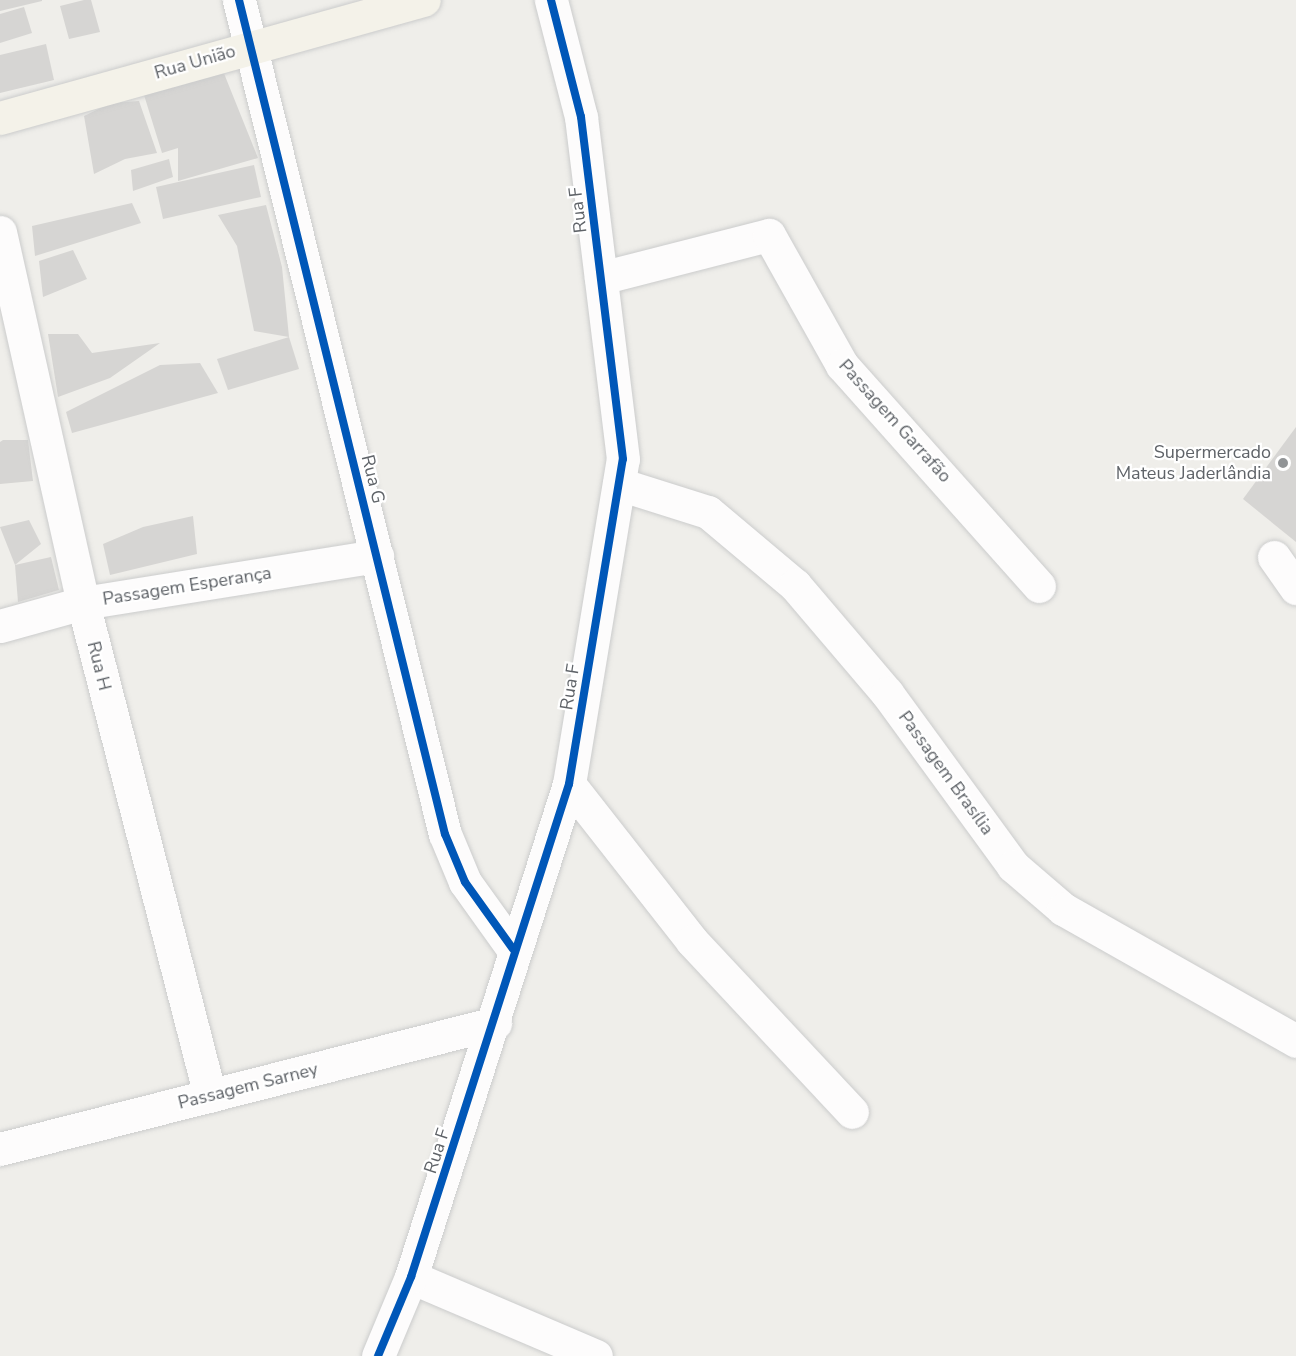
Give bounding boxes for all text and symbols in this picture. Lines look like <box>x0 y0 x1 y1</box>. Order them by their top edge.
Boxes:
street label: Rua União <box>152 40 238 84</box>
street label: Rua F <box>564 186 592 234</box>
street label: Passagem Garrafão <box>834 355 956 487</box>
place label: Supermercado Mateus Jaderlândia <box>1116 442 1271 484</box>
street label: Rua G <box>357 452 389 506</box>
marker: Supermercado Mateus Jaderlândia <box>1276 456 1290 470</box>
street label: Passagem Esperança <box>101 562 273 610</box>
street label: Rua H <box>82 639 116 693</box>
street label: Rua F <box>556 663 584 711</box>
street label: Passagem Brasília <box>894 707 998 839</box>
street label: Passagem Sarney <box>176 1058 320 1114</box>
street label: Rua F <box>420 1126 454 1176</box>

